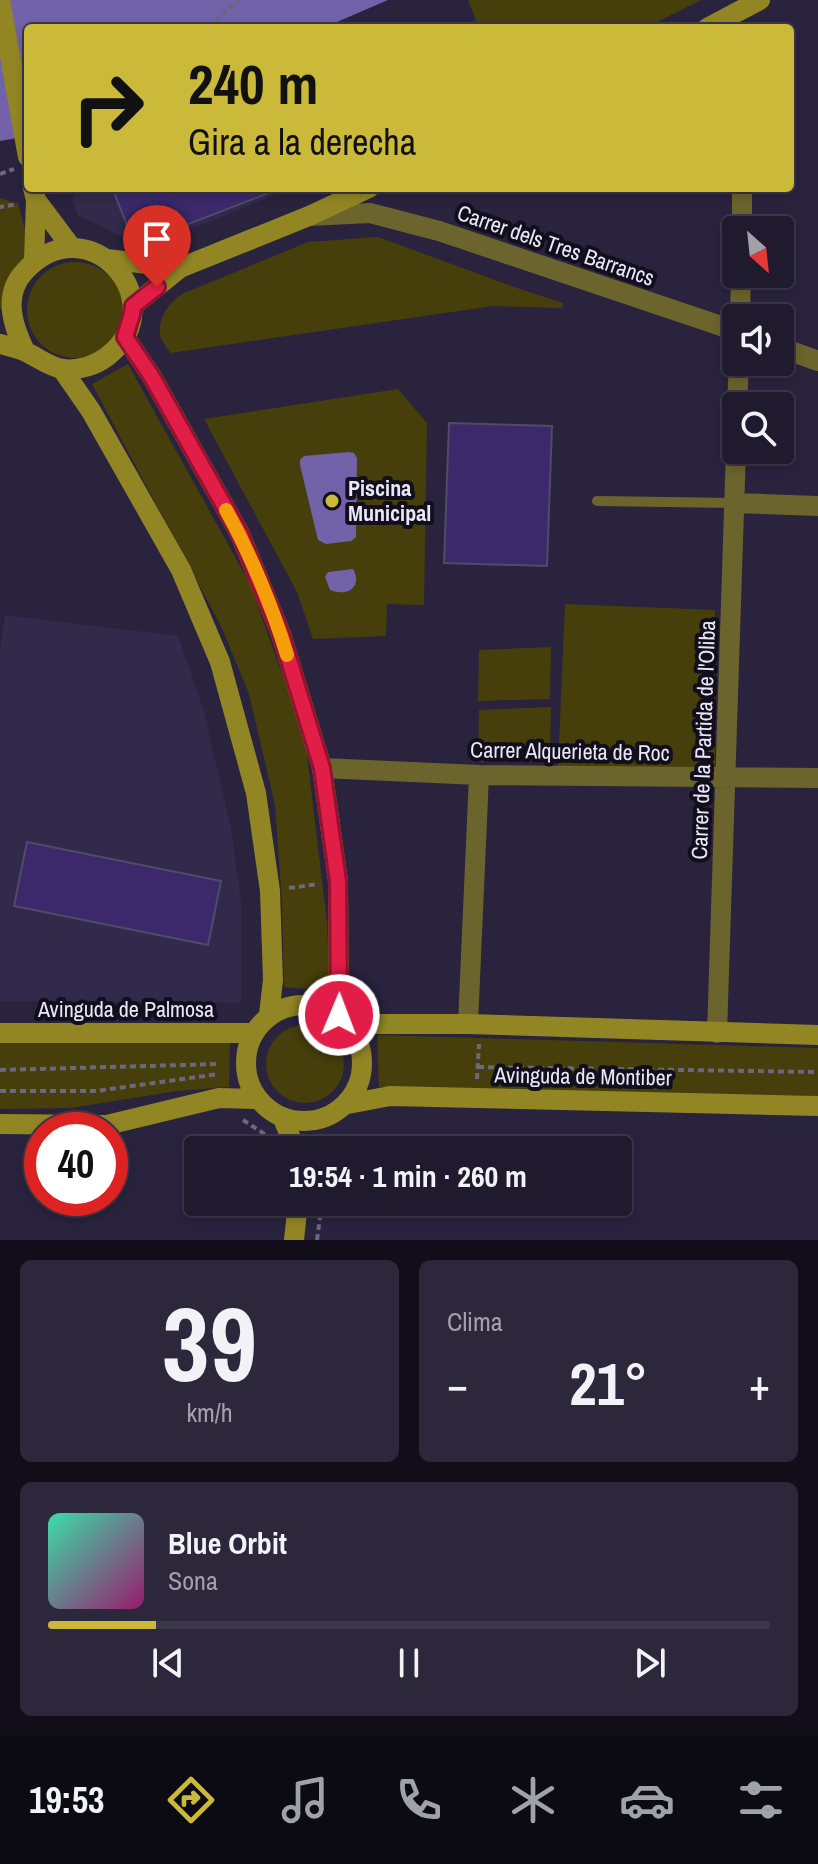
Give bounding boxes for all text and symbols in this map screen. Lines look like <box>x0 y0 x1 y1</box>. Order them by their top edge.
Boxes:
text: 240 m <box>188 46 318 121</box>
icon: right <box>56 56 160 160</box>
text: Gira a la derecha <box>188 118 416 166</box>
street label: Carrer dels Tres Barrancs <box>453 197 659 293</box>
pin <box>123 205 191 287</box>
north arrow <box>722 216 794 288</box>
map controls <box>722 216 794 464</box>
icon: arrive <box>135 217 179 261</box>
button: sound <box>722 304 794 376</box>
button: search <box>722 392 794 464</box>
place label: Piscina Municipal <box>348 473 431 528</box>
marker: Piscina Municipal <box>323 492 341 510</box>
street label: Carrer de la Partida de l'Oliba <box>684 620 722 860</box>
street label: Carrer Alquerieta de Roc <box>470 734 670 768</box>
position arrow <box>297 973 381 1057</box>
street label: Avinguda de Palmosa <box>37 994 214 1024</box>
street label: Avinguda de Montiber <box>493 1059 672 1093</box>
speed limit sign: 40 <box>24 1112 128 1216</box>
text: 19:54 · 1 min · 260 m <box>289 1156 527 1196</box>
text: 39 <box>162 1273 257 1413</box>
text: Clima <box>447 1304 503 1339</box>
text: 21° <box>569 1343 648 1424</box>
text: − <box>447 1354 468 1414</box>
text: + <box>749 1354 770 1414</box>
text: km/h <box>186 1395 233 1430</box>
text: Blue Orbit <box>168 1523 287 1563</box>
text: Sona <box>168 1563 218 1598</box>
icon: previous <box>146 1641 190 1685</box>
icon: pause <box>387 1641 431 1685</box>
icon: next <box>628 1641 672 1685</box>
icon: directions <box>163 1772 219 1828</box>
icon: music <box>277 1772 333 1828</box>
icon: phone <box>391 1772 447 1828</box>
icon: climate <box>505 1772 561 1828</box>
icon: car <box>619 1772 675 1828</box>
icon: filters <box>733 1772 789 1828</box>
text: 19:53 <box>29 1776 105 1824</box>

